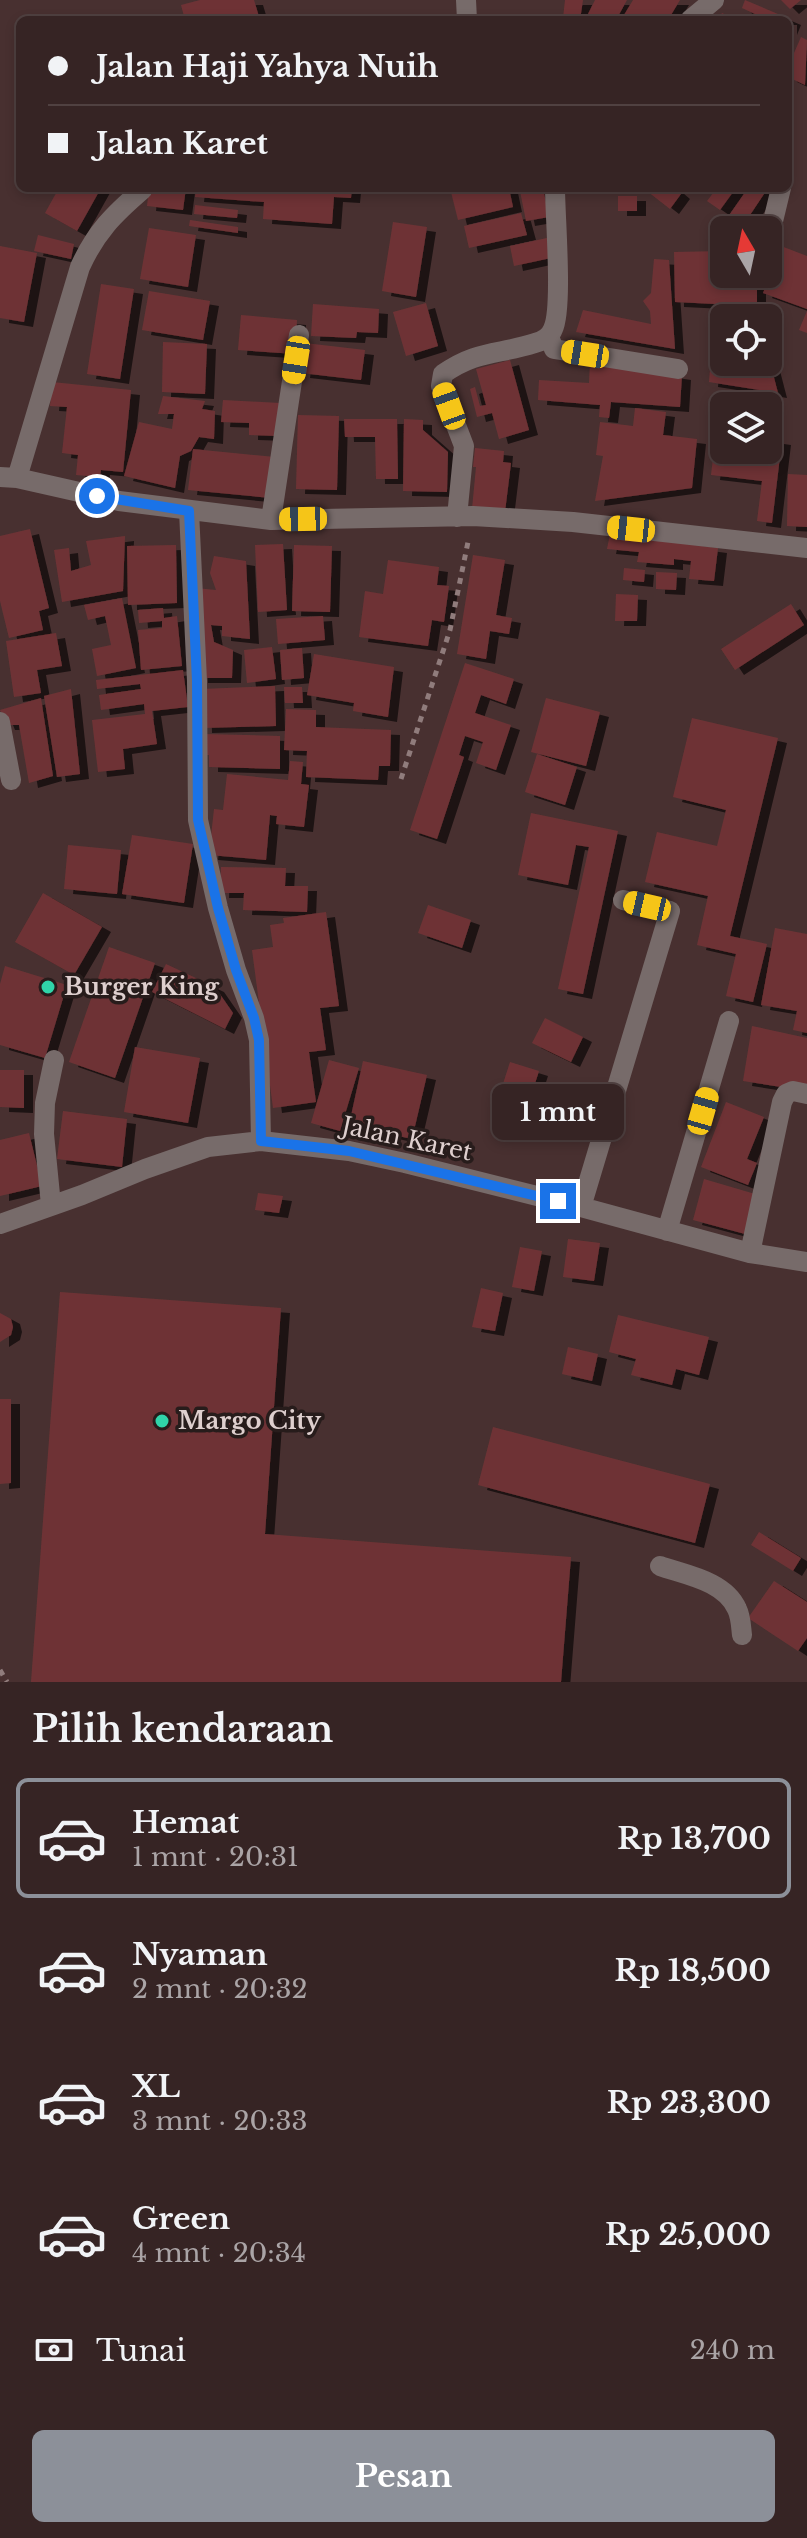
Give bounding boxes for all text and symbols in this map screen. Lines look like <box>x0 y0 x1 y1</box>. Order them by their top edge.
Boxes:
text: Jalan Haji Yahya Nuih <box>96 48 439 85</box>
text: Jalan Karet <box>96 125 268 162</box>
north arrow <box>710 216 782 288</box>
map controls <box>710 216 782 464</box>
button: locate <box>710 304 782 376</box>
car <box>280 334 312 386</box>
car <box>559 338 611 370</box>
car <box>430 379 468 433</box>
button: layers <box>710 392 782 464</box>
route start <box>79 478 115 514</box>
car <box>279 507 327 531</box>
car <box>606 515 656 543</box>
car <box>621 889 673 923</box>
place label: Burger King <box>64 972 220 1001</box>
marker: Burger King <box>39 978 57 996</box>
callout: 1 mnt <box>492 1085 624 1141</box>
car <box>685 1085 721 1137</box>
text: 1 mnt <box>520 1096 596 1128</box>
street label: Jalan Karet <box>336 1110 475 1166</box>
route end <box>540 1183 576 1219</box>
place label: Margo City <box>178 1406 322 1435</box>
marker: Margo City <box>153 1412 171 1430</box>
text: Pilih kendaraan <box>32 1707 333 1752</box>
icon: car <box>36 1802 108 1874</box>
text: Hemat <box>132 1804 239 1841</box>
text: Rp 13,700 <box>617 1820 771 1857</box>
text: 1 mnt · 20:31 <box>132 1841 299 1873</box>
icon: car <box>36 1934 108 2006</box>
text: Nyaman <box>132 1936 268 1973</box>
text: Rp 18,500 <box>615 1952 771 1989</box>
text: 2 mnt · 20:32 <box>132 1973 307 2005</box>
icon: car <box>36 2066 108 2138</box>
text: XL <box>132 2068 180 2105</box>
text: Rp 23,300 <box>607 2084 771 2121</box>
text: 3 mnt · 20:33 <box>132 2105 307 2137</box>
icon: car <box>36 2198 108 2270</box>
text: Green <box>132 2200 230 2237</box>
text: Rp 25,000 <box>605 2216 771 2253</box>
text: 4 mnt · 20:34 <box>132 2237 306 2269</box>
icon: cash <box>32 2328 76 2372</box>
text: Tunai <box>96 2332 186 2369</box>
text: 240 m <box>690 2334 775 2366</box>
button: Pesan <box>32 2430 775 2522</box>

